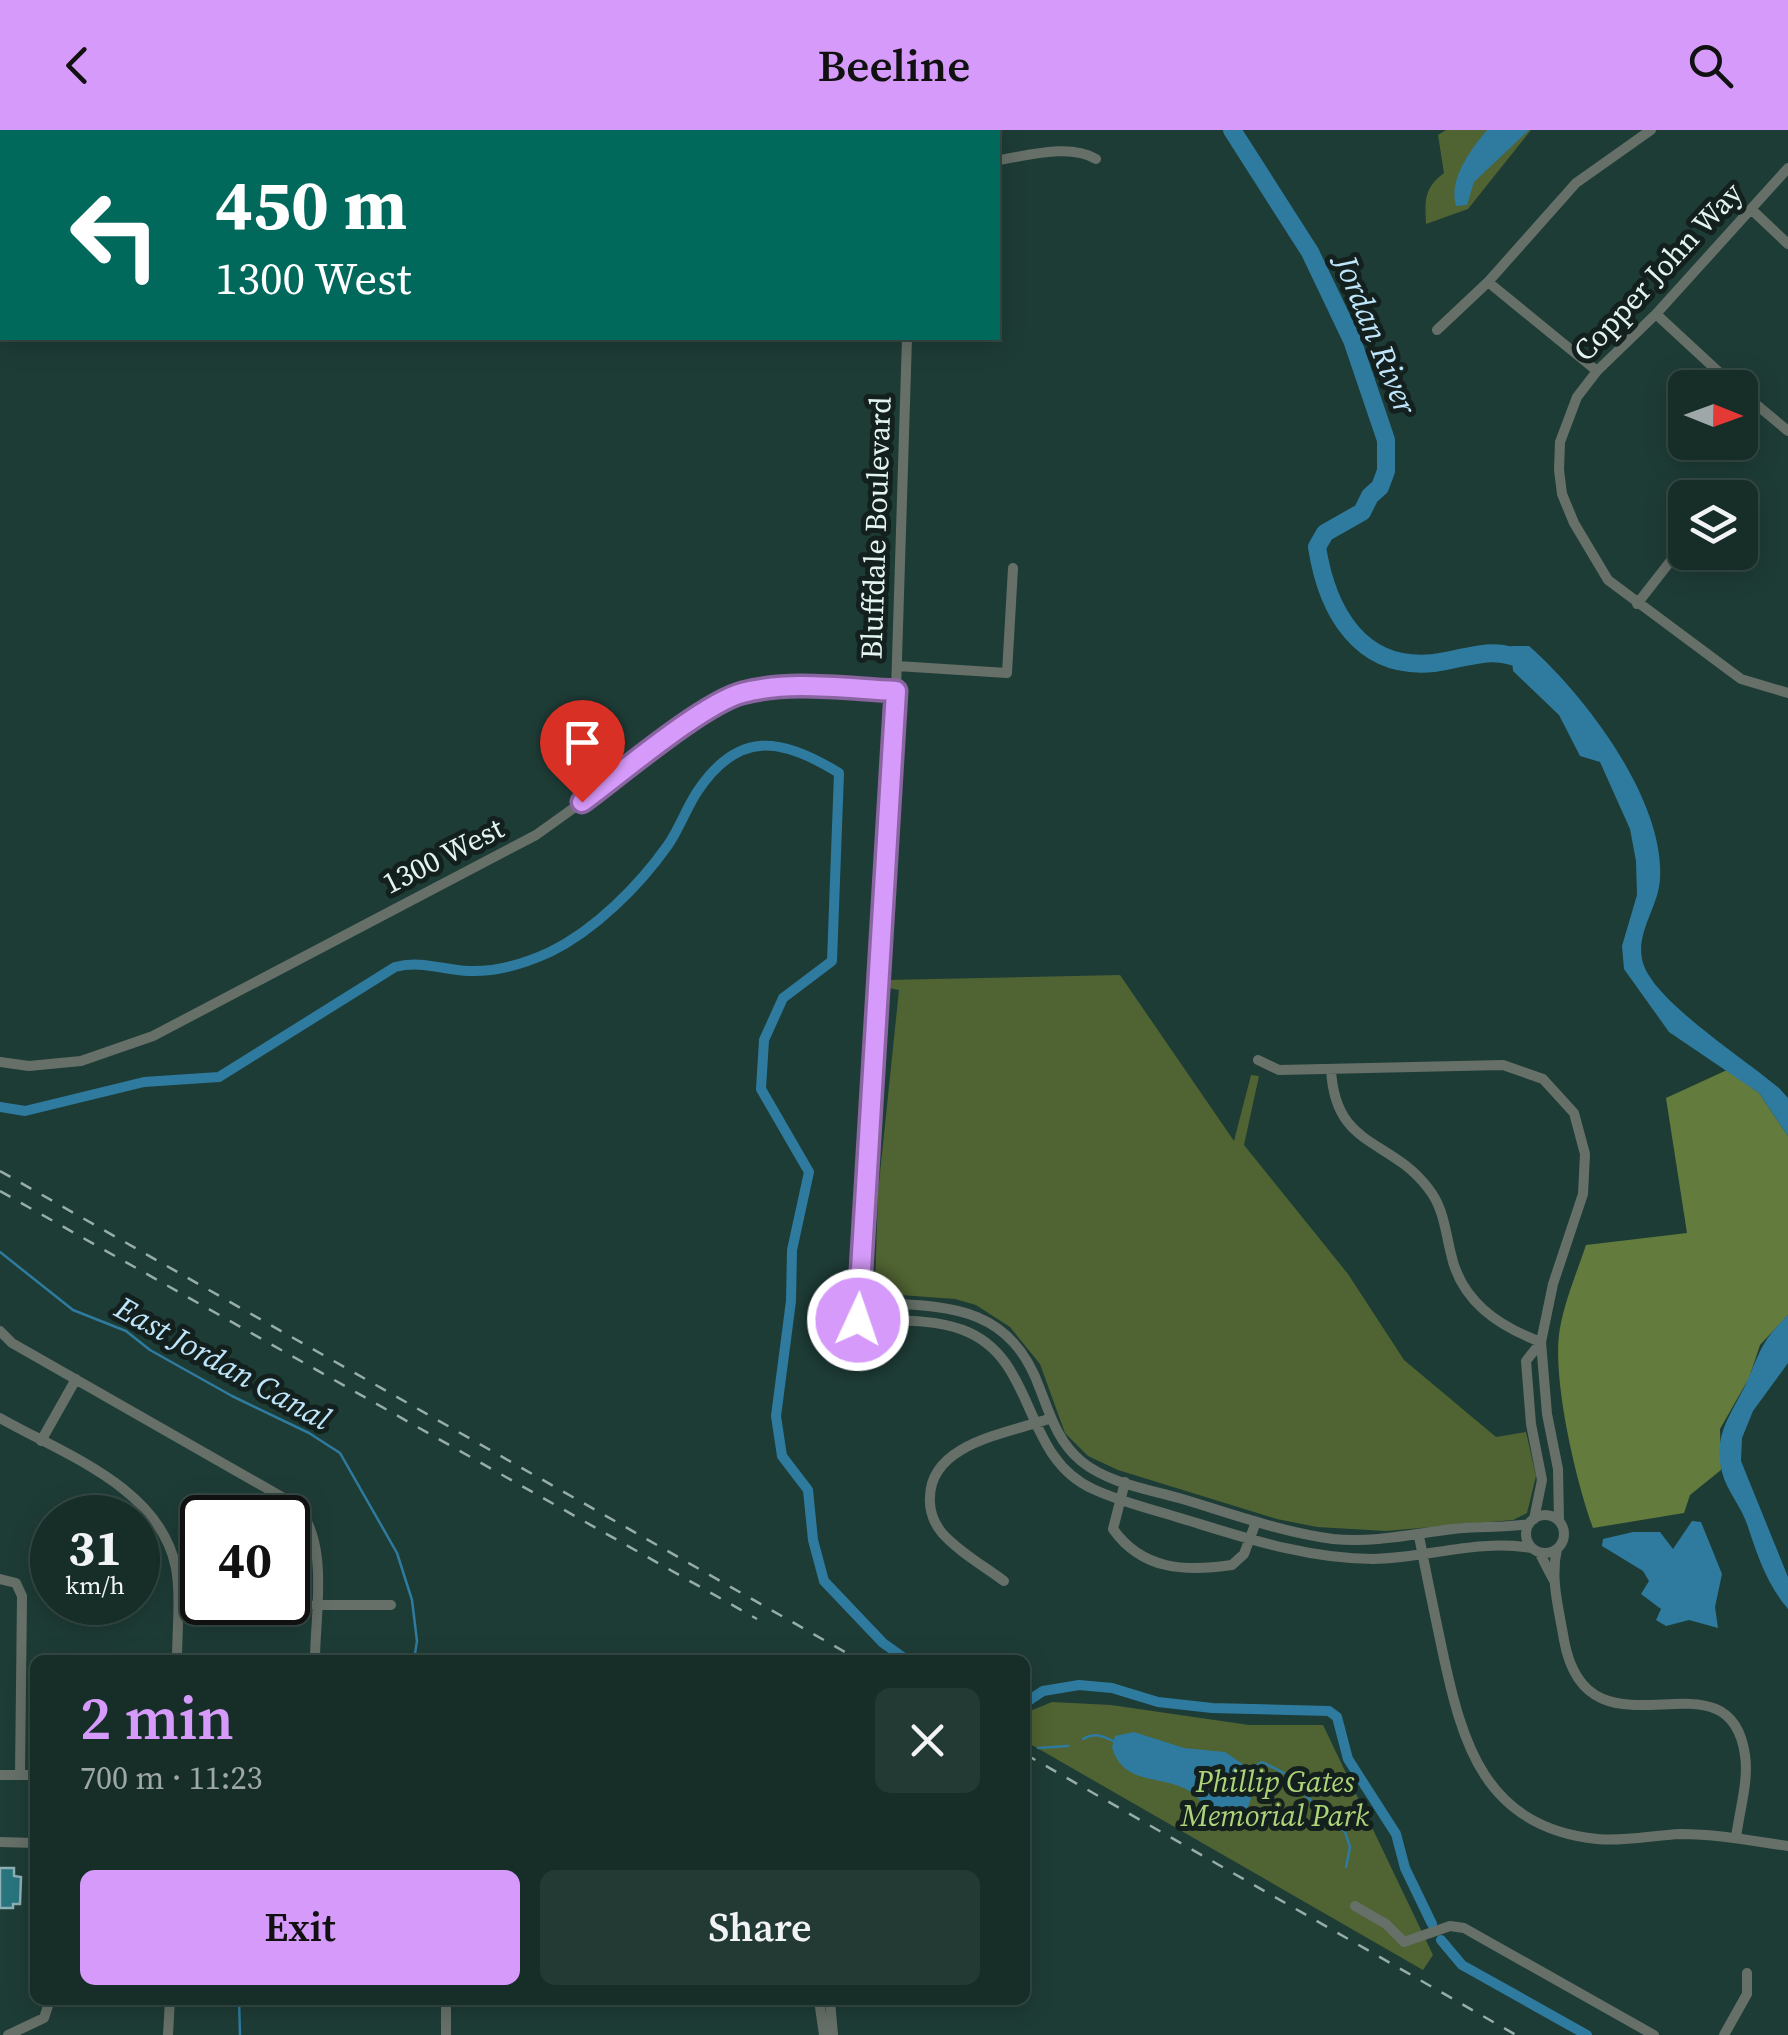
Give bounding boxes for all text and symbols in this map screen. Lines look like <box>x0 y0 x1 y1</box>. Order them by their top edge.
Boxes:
text: Beeline <box>817 34 971 96</box>
icon: back <box>50 38 105 93</box>
icon: search <box>1683 38 1738 93</box>
text: 450 m <box>215 156 407 252</box>
icon: left <box>50 170 180 300</box>
street label: Copper John Way <box>1564 173 1752 370</box>
water label: Jordan River <box>1323 246 1428 422</box>
text: 1300 West <box>215 247 411 309</box>
north arrow <box>1668 370 1758 460</box>
map controls <box>1668 370 1758 570</box>
street label: Bluffdale Boulevard <box>850 396 901 660</box>
button: layers <box>1668 480 1758 570</box>
pin <box>540 700 625 803</box>
icon: arrive <box>555 715 610 770</box>
street label: 1300 West <box>375 807 511 904</box>
position arrow <box>806 1268 910 1372</box>
water label: East Jordan Canal <box>106 1285 339 1441</box>
speed limit sign: 40 <box>180 1495 310 1625</box>
text: 31 <box>68 1513 122 1582</box>
text: km/h <box>65 1568 125 1602</box>
text: 2 min <box>80 1677 234 1759</box>
button: close <box>875 1688 980 1793</box>
text: 700 m · 11:23 <box>80 1756 262 1800</box>
park label: Phillip Gates Memorial Park <box>1180 1761 1370 1836</box>
button: Exit <box>80 1870 520 1985</box>
button: Share <box>540 1870 980 1985</box>

